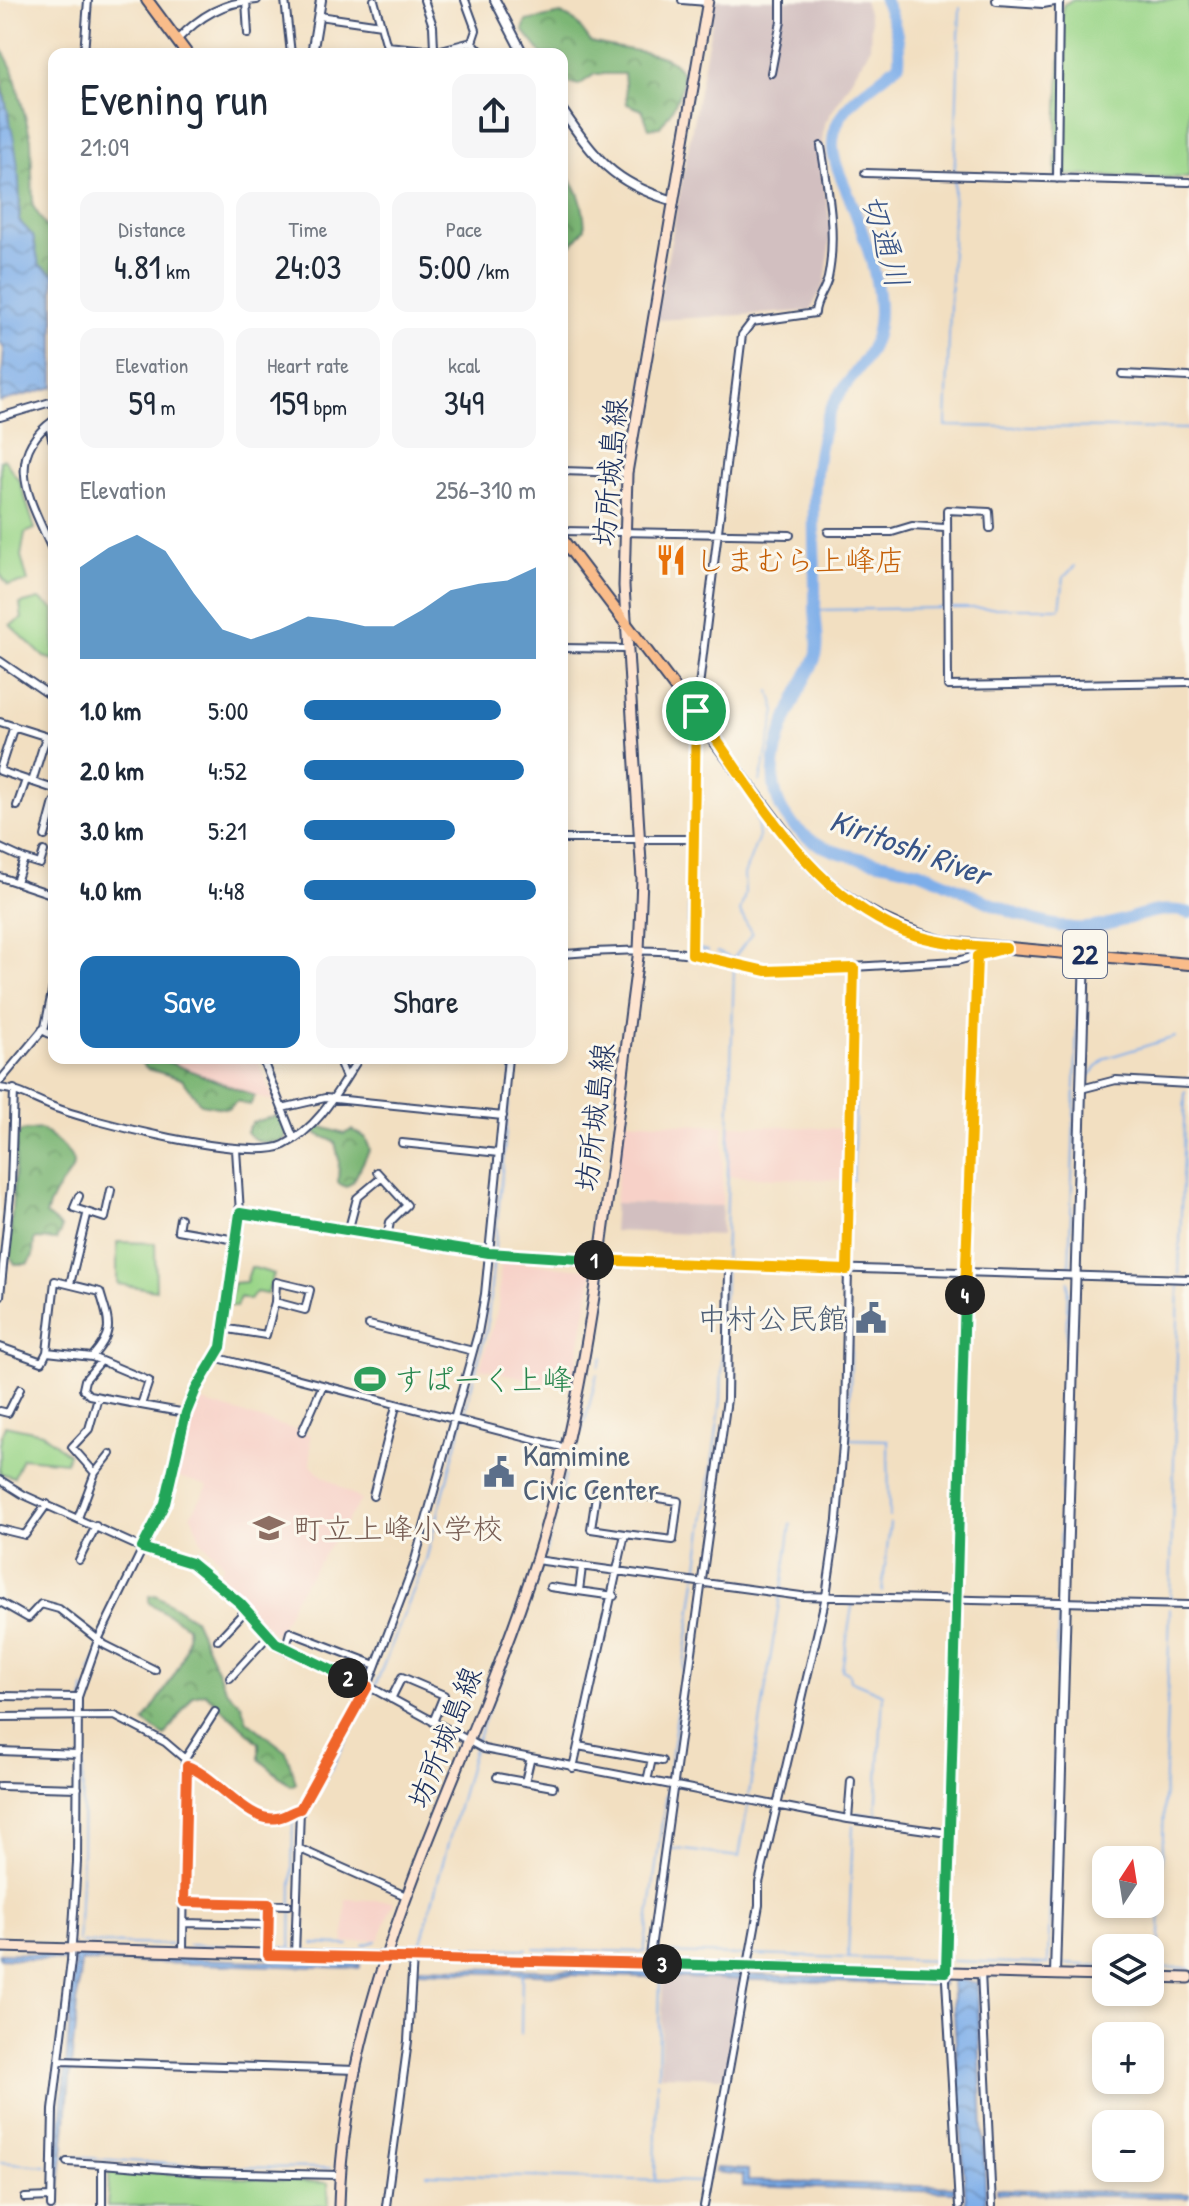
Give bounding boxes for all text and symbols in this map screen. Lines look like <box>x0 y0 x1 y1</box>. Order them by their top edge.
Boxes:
text: Evening run <box>80 69 268 129</box>
button: share <box>452 74 536 158</box>
text: 21:09 <box>80 129 129 164</box>
water label: 切通川 <box>852 189 920 293</box>
text: Distance <box>118 214 186 244</box>
text: Time <box>289 214 327 244</box>
text: Pace <box>446 214 482 244</box>
text: 4.81 <box>114 244 161 290</box>
text: 24:03 <box>274 244 342 290</box>
text: 5:00 <box>418 244 471 290</box>
text: km <box>161 256 190 286</box>
text: /km <box>471 256 510 286</box>
text: Elevation <box>115 350 189 380</box>
text: Heart rate <box>267 350 349 380</box>
text: kcal <box>448 350 480 380</box>
text: 59 <box>129 380 155 426</box>
text: 159 <box>269 380 308 426</box>
text: 349 <box>444 380 484 426</box>
text: m <box>155 392 175 422</box>
text: bpm <box>308 392 347 422</box>
street label: 坊所城島線 <box>583 396 635 548</box>
text: Elevation <box>80 472 166 507</box>
text: 256–310 m <box>435 472 536 507</box>
place label: しまむら上峰店 <box>695 540 905 580</box>
restaurant icon: しまむら上峰店 <box>654 543 688 577</box>
pin <box>662 677 730 745</box>
icon: arrive <box>674 689 718 733</box>
text: 1.0 km <box>80 693 141 728</box>
text: 5:00 <box>208 693 248 728</box>
text: 2.0 km <box>80 753 144 788</box>
text: 4:52 <box>208 753 247 788</box>
water label: Kiritoshi River <box>824 798 999 897</box>
text: 3.0 km <box>80 813 143 848</box>
text: 5:21 <box>208 813 247 848</box>
text: 4.0 km <box>80 873 141 908</box>
text: 4:48 <box>208 873 245 908</box>
road number: 22 <box>1063 930 1107 978</box>
button: Save <box>80 956 300 1048</box>
button: Share <box>316 956 536 1048</box>
street label: 坊所城島線 <box>565 1040 623 1194</box>
pin: 1 <box>574 1240 614 1280</box>
text: 1 <box>590 1245 598 1275</box>
pin: 4 <box>945 1275 985 1315</box>
text: 4 <box>961 1280 969 1310</box>
place label: 中村公民館 <box>697 1298 847 1338</box>
public building icon: 中村公民館 <box>854 1301 888 1335</box>
place label: すぱーく上峰 <box>394 1359 572 1399</box>
sports icon: すぱーく上峰 <box>353 1362 387 1396</box>
place label: Kamimine Civic Center <box>523 1435 660 1509</box>
public building icon: Kamimine Civic Center <box>482 1455 516 1489</box>
place label: 町立上峰小学校 <box>293 1508 503 1548</box>
school or university icon: 町立上峰小学校 <box>252 1511 286 1545</box>
pin: 2 <box>328 1658 368 1698</box>
street label: 坊所城島線 <box>397 1660 491 1814</box>
text: 2 <box>343 1663 353 1693</box>
north arrow <box>1092 1846 1164 1918</box>
map controls <box>1092 1846 1164 2182</box>
button: layers <box>1092 1934 1164 2006</box>
pin: 3 <box>642 1944 682 1984</box>
text: 3 <box>657 1949 667 1979</box>
button: + <box>1092 2022 1164 2094</box>
button: − <box>1092 2110 1164 2182</box>

